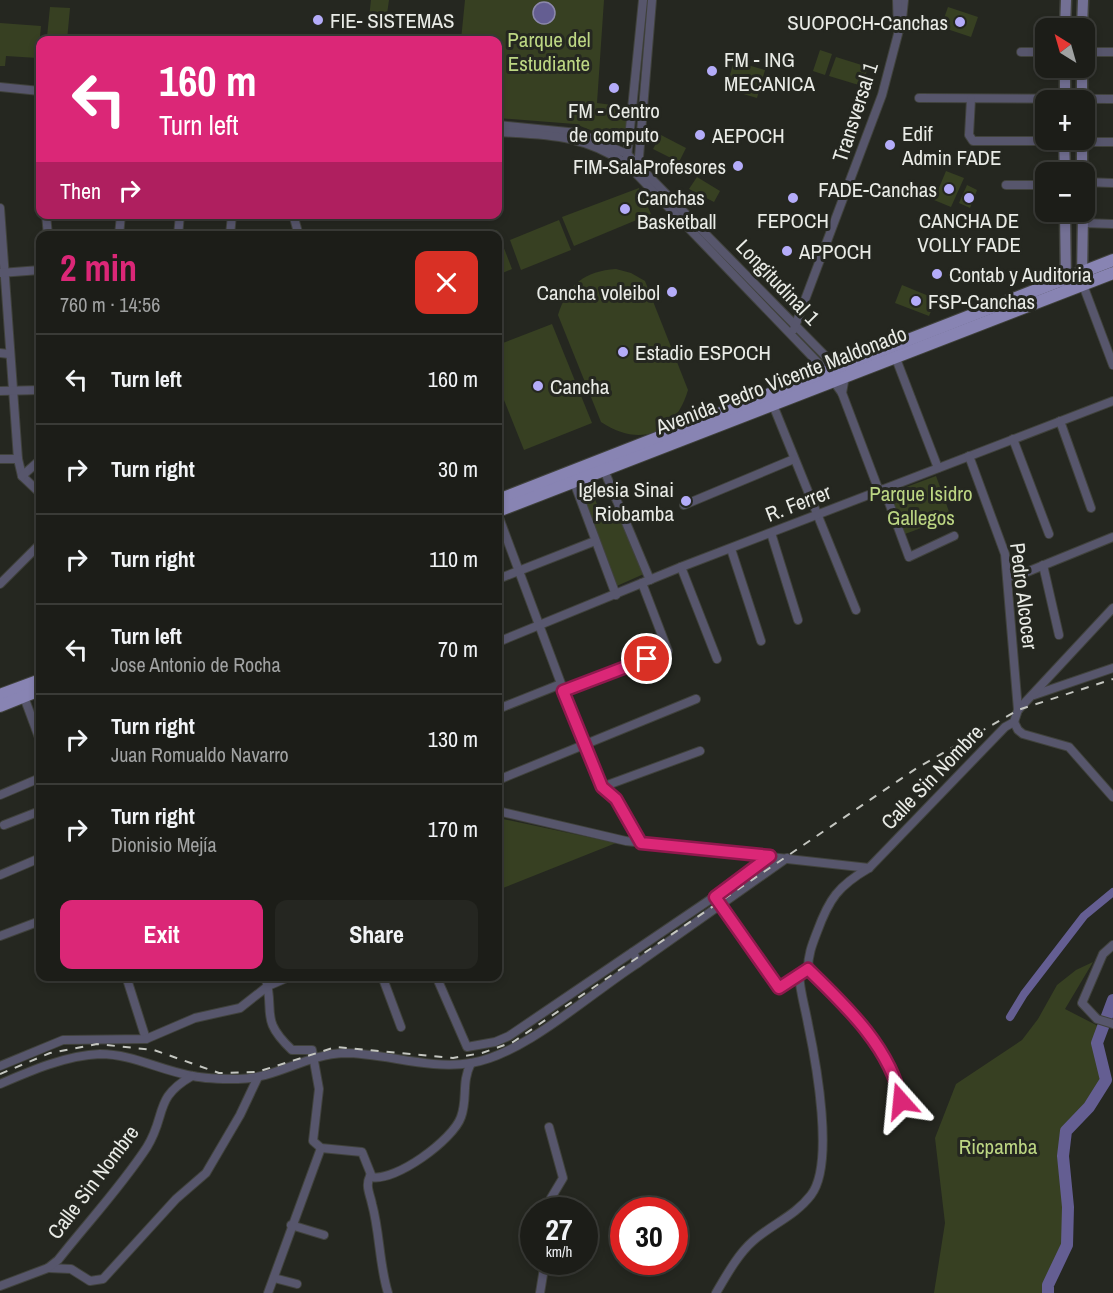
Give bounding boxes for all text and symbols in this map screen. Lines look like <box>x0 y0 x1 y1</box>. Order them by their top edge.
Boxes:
place label: FIE- SISTEMAS <box>330 6 454 35</box>
place label: SUOPOCH-Canchas <box>787 8 948 37</box>
marker: FIE- SISTEMAS <box>311 13 325 27</box>
marker: SUOPOCH-Canchas <box>953 15 967 29</box>
north arrow <box>1035 18 1095 78</box>
map controls <box>1035 18 1095 222</box>
park label: Parque del Estudiante <box>507 25 591 78</box>
place label: FM - ING MECANICA <box>724 45 815 98</box>
text: 160 m <box>159 53 257 109</box>
street label: Transversal 1 <box>825 58 885 166</box>
icon: left <box>60 60 138 138</box>
marker: FM - ING MECANICA <box>705 64 719 78</box>
marker: FM - Centro de computo <box>607 81 621 95</box>
button: + <box>1035 90 1095 150</box>
place label: FM - Centro de computo <box>568 96 660 149</box>
text: Turn left <box>159 107 238 143</box>
place label: Edif Admin FADE <box>901 119 1002 172</box>
place label: AEPOCH <box>711 121 785 150</box>
marker: AEPOCH <box>693 128 707 142</box>
marker: Edif Admin FADE <box>883 138 897 152</box>
place label: FIM-SalaProfesores <box>573 152 726 181</box>
marker: FIM-SalaProfesores <box>731 159 745 173</box>
button: − <box>1035 162 1095 222</box>
icon: right <box>113 174 146 207</box>
place label: FADE-Canchas <box>818 175 937 204</box>
text: Then <box>60 176 101 206</box>
marker: FADE-Canchas <box>942 182 956 196</box>
place label: Canchas Basketball <box>637 183 716 236</box>
marker: FEPOCH <box>786 191 800 205</box>
marker: CANCHA DE VOLLY FADE <box>962 191 976 205</box>
marker: Canchas Basketball <box>618 202 632 216</box>
place label: FEPOCH <box>757 206 829 235</box>
place label: CANCHA DE VOLLY FADE <box>917 206 1021 259</box>
street label: Longitudinal 1 <box>730 233 827 332</box>
place label: APPOCH <box>798 237 872 266</box>
text: 2 min <box>60 244 137 292</box>
marker: APPOCH <box>780 244 794 258</box>
button: close <box>415 251 478 314</box>
place label: Contab y Auditoria <box>949 260 1092 289</box>
marker: Contab y Auditoria <box>930 267 944 281</box>
place label: Cancha voleibol <box>537 278 660 307</box>
marker: Cancha voleibol <box>665 285 679 299</box>
place label: FSP-Canchas <box>928 287 1035 316</box>
text: 760 m · 14:56 <box>60 291 160 318</box>
marker: FSP-Canchas <box>909 294 923 308</box>
street label: Avenida Pedro Vicente Maldonado <box>650 319 911 442</box>
place label: Estadio ESPOCH <box>635 338 771 367</box>
marker: Estadio ESPOCH <box>616 345 630 359</box>
icon: left <box>60 363 93 396</box>
text: Turn left <box>111 364 182 394</box>
text: 160 m <box>428 364 478 394</box>
place label: Cancha <box>550 372 610 401</box>
marker: Cancha <box>531 379 545 393</box>
icon: right <box>60 453 93 486</box>
text: Turn right <box>111 454 195 484</box>
text: 30 m <box>438 454 478 484</box>
place label: Iglesia Sinai Riobamba <box>578 475 674 528</box>
street label: R. Ferrer <box>761 477 835 529</box>
park label: Parque Isidro Gallegos <box>869 479 973 532</box>
marker: Iglesia Sinai Riobamba <box>679 494 693 508</box>
street label: Pedro Alcocer <box>1003 541 1045 651</box>
icon: right <box>60 543 93 576</box>
text: Turn right <box>111 544 195 574</box>
text: 110 m <box>429 544 478 574</box>
text: Turn left <box>111 621 182 651</box>
icon: left <box>60 633 93 666</box>
pin <box>621 633 672 684</box>
text: 70 m <box>438 634 478 664</box>
icon: arrive <box>630 642 663 675</box>
text: Jose Antonio de Rocha <box>111 651 281 678</box>
text: Turn right <box>111 711 195 741</box>
street label: Calle Sin Nombre <box>874 718 990 836</box>
icon: right <box>60 723 93 756</box>
text: 130 m <box>428 724 478 754</box>
text: Juan Romualdo Navarro <box>111 741 289 768</box>
text: Turn right <box>111 801 195 831</box>
icon: right <box>60 813 93 846</box>
text: 170 m <box>428 814 478 844</box>
text: Dionisio Mejía <box>111 831 217 858</box>
button: Exit <box>60 900 263 969</box>
button: Share <box>275 900 478 969</box>
position arrow <box>869 1069 933 1133</box>
street label: Calle Sin Nombre <box>41 1119 145 1245</box>
park label: Ricpamba <box>959 1132 1038 1161</box>
speed limit sign: 30 <box>610 1197 688 1275</box>
text: 27 <box>545 1209 573 1249</box>
text: km/h <box>546 1241 572 1262</box>

